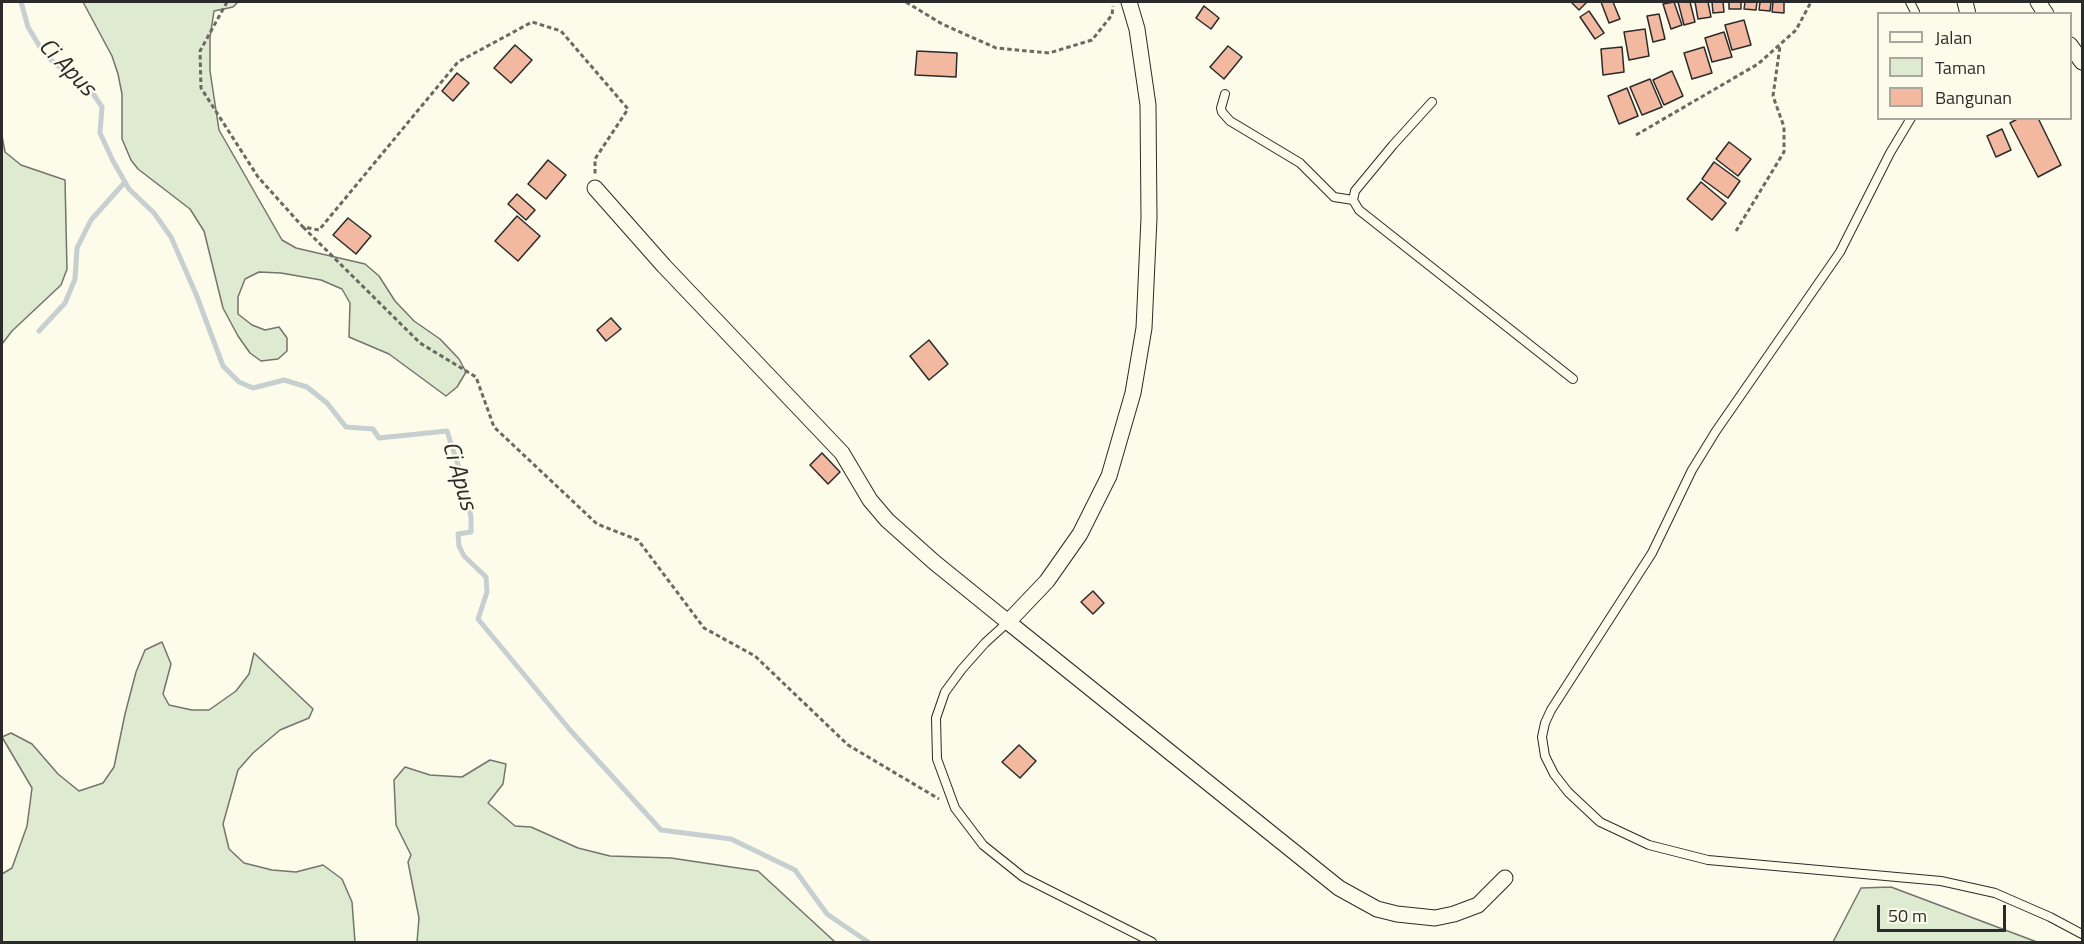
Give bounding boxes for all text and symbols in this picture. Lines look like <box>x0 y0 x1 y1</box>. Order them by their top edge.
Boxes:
legend <box>1877 12 2072 120</box>
text: Jalan <box>1935 24 1972 51</box>
water label: Ci Apus <box>31 33 101 103</box>
text: Taman <box>1935 54 1986 81</box>
text: Bangunan <box>1935 84 2012 111</box>
water label: Ci Apus <box>435 438 481 514</box>
scale bar <box>1880 893 2009 931</box>
text: 50 m <box>1888 902 1927 929</box>

